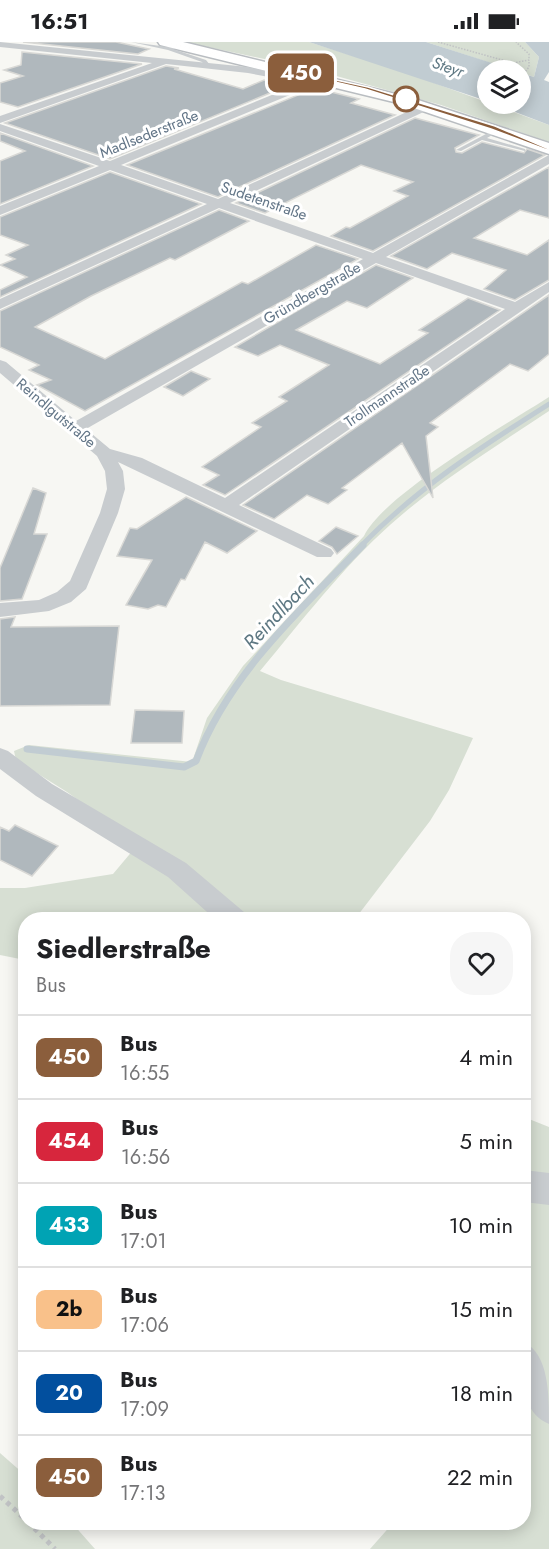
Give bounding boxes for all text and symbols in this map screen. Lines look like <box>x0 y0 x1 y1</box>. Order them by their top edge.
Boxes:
text: 16:51 <box>30 5 88 37</box>
water label: Steyr <box>429 51 469 84</box>
line badge: 450 <box>266 54 336 93</box>
text: 450 <box>280 58 322 88</box>
map controls <box>477 60 531 114</box>
button: layers <box>477 60 531 114</box>
unlabelled marker <box>393 86 419 112</box>
street label: Madlsederstraße <box>96 104 202 164</box>
street label: Sudetenstraße <box>218 176 310 226</box>
street label: Gründbergstraße <box>259 256 365 330</box>
street label: Trollmannstraße <box>340 359 434 433</box>
street label: Reindlgutstraße <box>11 373 101 453</box>
water label: Reindlbach <box>237 568 321 656</box>
text: Siedlerstraße <box>36 928 211 969</box>
button: heart <box>450 932 513 995</box>
text: Bus <box>36 971 66 1000</box>
text: Bus <box>120 1027 157 1059</box>
text: 4 min <box>459 1041 513 1073</box>
text: 450 <box>48 1042 90 1072</box>
text: 16:55 <box>120 1059 169 1088</box>
text: Bus <box>121 1111 158 1143</box>
text: 5 min <box>460 1125 513 1157</box>
text: 454 <box>48 1126 91 1156</box>
text: 16:56 <box>121 1143 170 1172</box>
text: Bus <box>120 1195 157 1227</box>
text: 10 min <box>449 1209 513 1241</box>
text: 433 <box>49 1210 89 1240</box>
text: 17:01 <box>120 1227 167 1256</box>
text: Bus <box>120 1279 157 1311</box>
text: 15 min <box>450 1293 513 1325</box>
text: 2b <box>56 1294 82 1324</box>
text: 17:06 <box>120 1311 169 1340</box>
text: Bus <box>120 1363 157 1395</box>
text: 18 min <box>450 1377 513 1409</box>
text: 20 <box>55 1378 83 1408</box>
text: 17:09 <box>120 1395 169 1424</box>
text: Bus <box>120 1447 157 1479</box>
text: 22 min <box>447 1461 513 1493</box>
text: 450 <box>48 1462 90 1492</box>
text: 17:13 <box>120 1479 166 1508</box>

